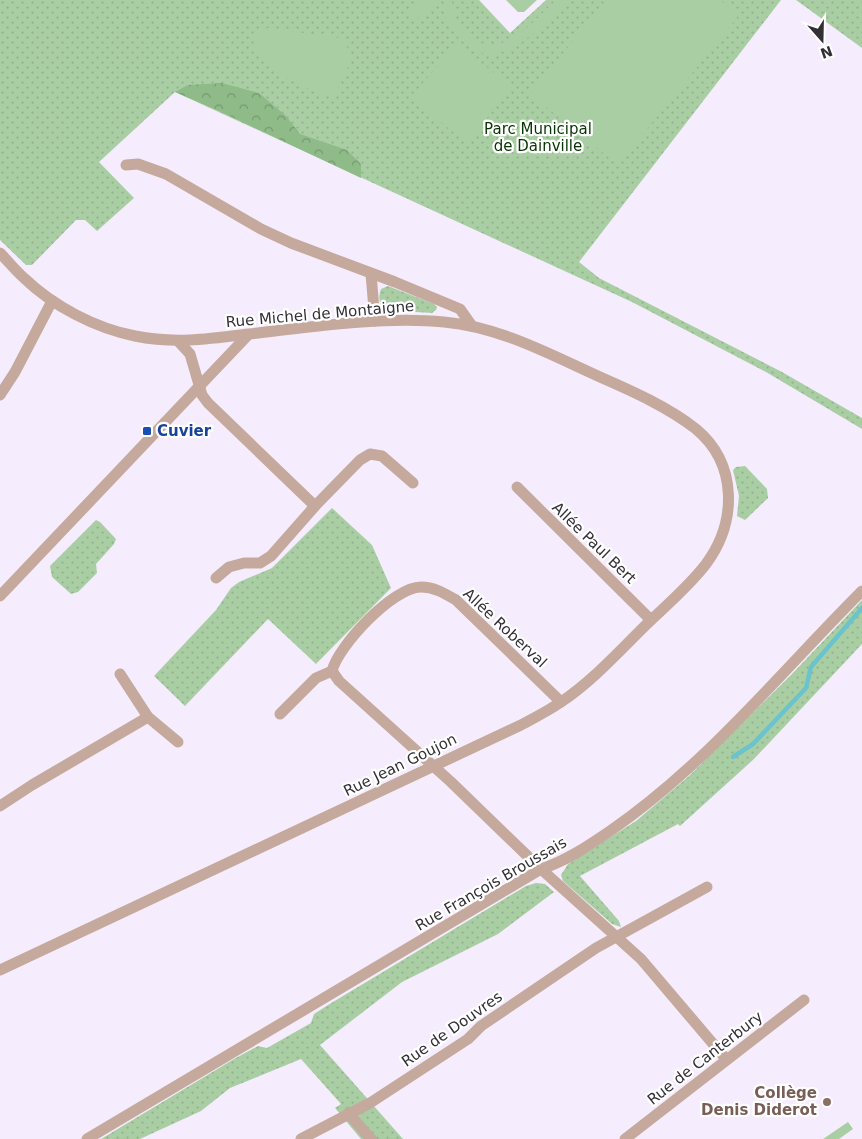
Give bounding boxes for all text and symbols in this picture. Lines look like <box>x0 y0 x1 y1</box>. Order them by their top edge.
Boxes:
north arrow <box>797 15 847 65</box>
text: N <box>818 43 835 62</box>
park label: Parc Municipal de Dainville <box>484 120 592 155</box>
street label: Rue Michel de Montaigne <box>225 297 415 331</box>
place label: Cuvier <box>157 422 212 440</box>
marker: Cuvier <box>141 425 153 437</box>
street label: Allée Paul Bert <box>548 499 640 588</box>
street label: Allée Roberval <box>459 585 551 671</box>
street label: Rue Jean Goujon <box>341 730 459 800</box>
street label: Rue François Broussais <box>412 833 570 935</box>
street label: Rue de Douvres <box>398 987 506 1070</box>
street label: Rue de Canterbury <box>644 1007 766 1109</box>
place label: Collège Denis Diderot <box>701 1084 817 1119</box>
marker: Collège Denis Diderot <box>821 1096 833 1108</box>

